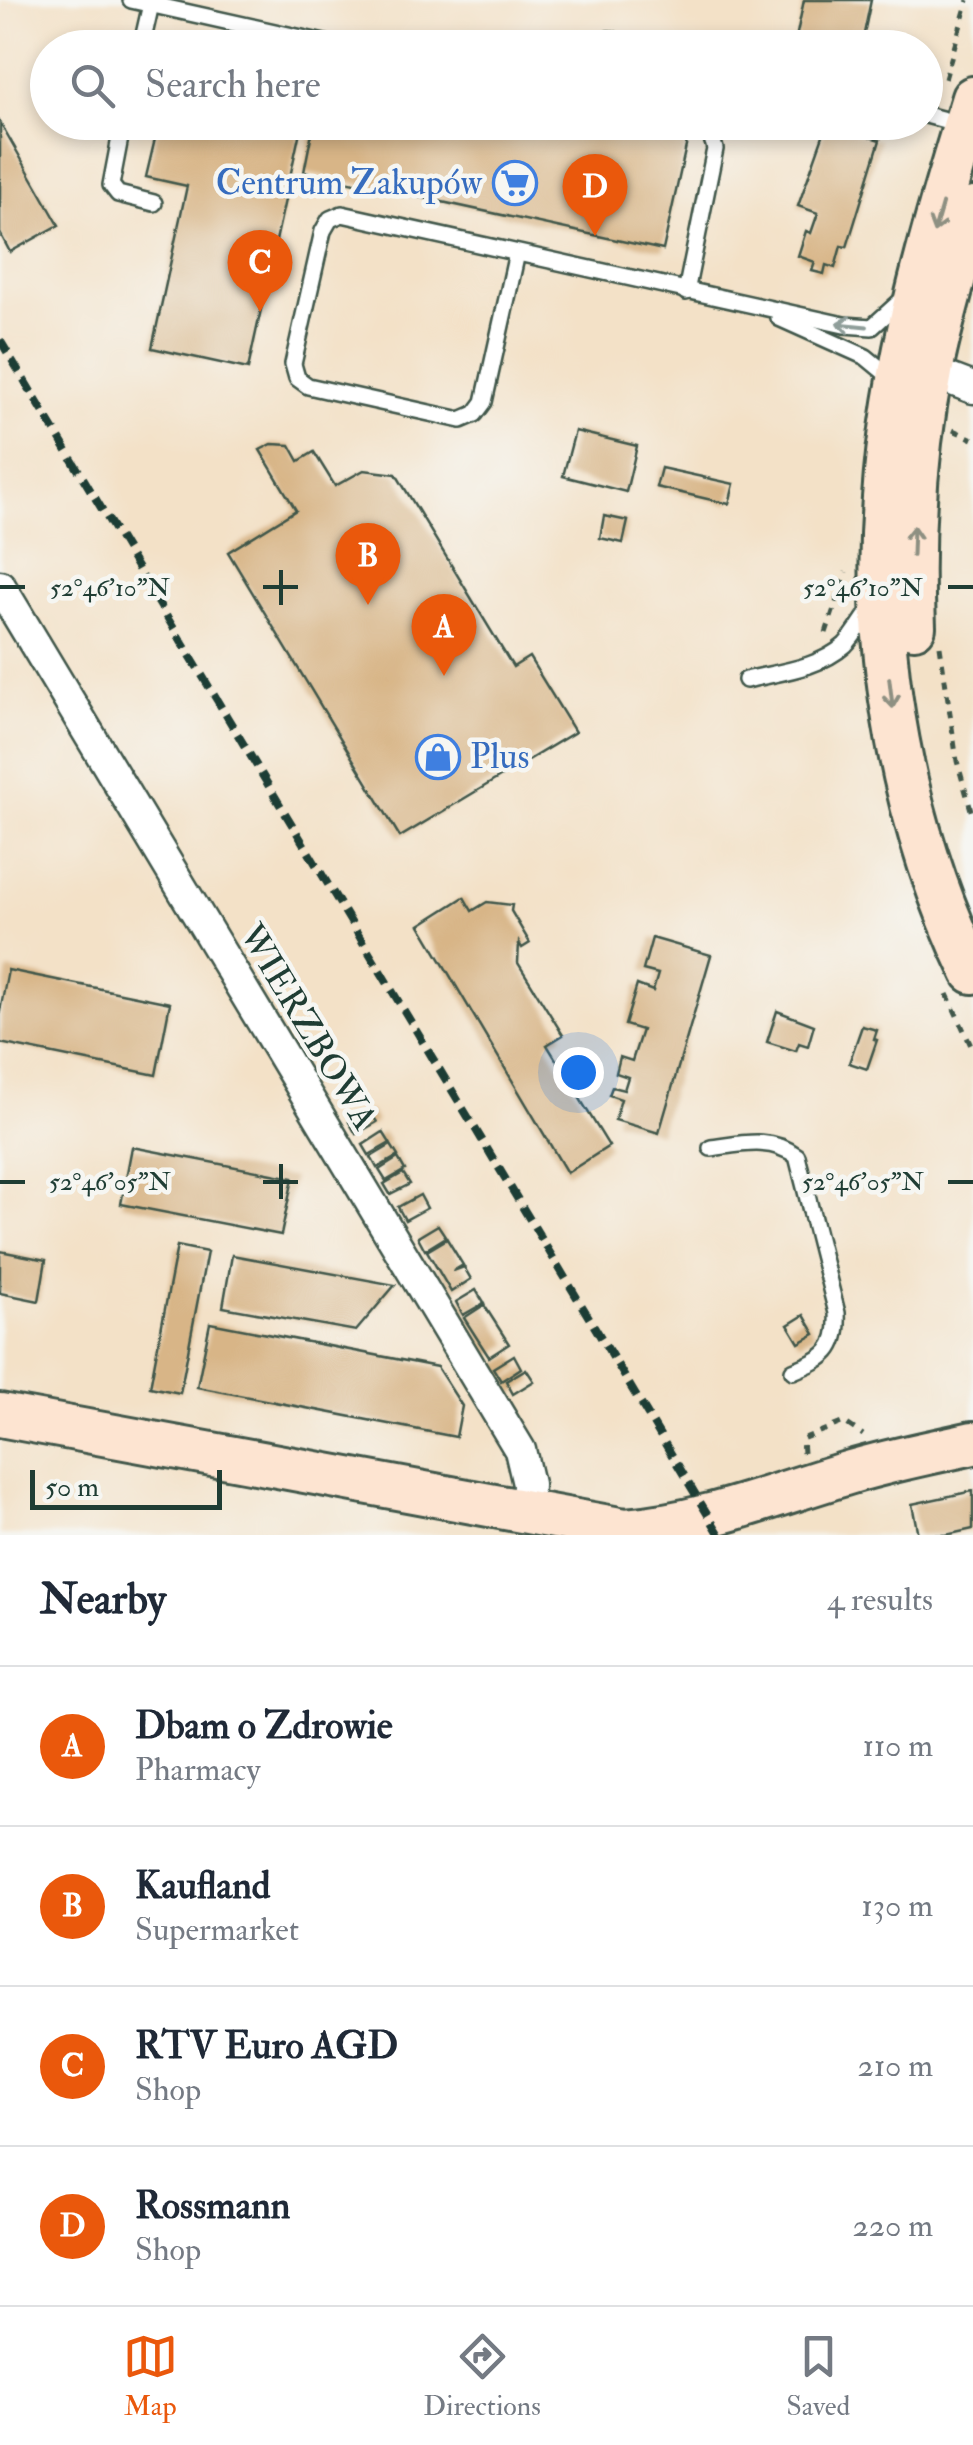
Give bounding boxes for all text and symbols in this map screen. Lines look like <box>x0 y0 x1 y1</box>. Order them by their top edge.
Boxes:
search box <box>30 30 943 140</box>
icon: search <box>65 58 120 113</box>
text: Search here <box>145 61 321 109</box>
pin: D <box>562 154 628 236</box>
supermarket icon: Centrum Zakupów <box>492 160 538 206</box>
place label: Centrum Zakupów <box>216 161 482 205</box>
one-way arrow <box>927 202 946 233</box>
pin: C <box>228 230 292 312</box>
one-way arrow <box>836 315 868 334</box>
pin: B <box>336 522 400 605</box>
one-way arrow <box>903 525 922 557</box>
text: 52°46'10"N <box>50 573 170 604</box>
text: 52°46'10"N <box>803 573 923 604</box>
pin: A <box>412 594 476 676</box>
one-way arrow <box>882 676 901 708</box>
shop icon: Plus <box>415 734 461 780</box>
place label: Plus <box>470 735 529 779</box>
street label: WIERZBOWA <box>229 915 387 1138</box>
your location <box>553 1047 604 1098</box>
text: 52°46'05"N <box>49 1167 172 1198</box>
text: 52°46'05"N <box>802 1167 925 1198</box>
scale bar <box>30 1465 222 1510</box>
text: 50 m <box>45 1470 99 1505</box>
text: Nearby <box>40 1574 166 1626</box>
text: 4 results <box>827 1580 933 1620</box>
text: Dbam o Zdrowie <box>135 1702 393 1750</box>
text: A <box>62 1726 83 1766</box>
text: 110 m <box>862 1726 933 1766</box>
text: Pharmacy <box>135 1750 261 1790</box>
text: Kaufland <box>135 1862 270 1910</box>
text: B <box>62 1886 83 1926</box>
text: 130 m <box>861 1886 933 1926</box>
text: Supermarket <box>135 1910 299 1950</box>
text: RTV Euro AGD <box>135 2022 398 2070</box>
text: C <box>61 2046 84 2086</box>
text: 210 m <box>858 2046 933 2086</box>
text: Shop <box>135 2070 201 2110</box>
text: Rossmann <box>135 2182 290 2230</box>
text: D <box>59 2206 86 2246</box>
text: 220 m <box>853 2206 933 2246</box>
text: Shop <box>135 2230 201 2270</box>
tab: Map <box>123 2329 178 2424</box>
tab: Directions <box>423 2329 541 2424</box>
tab: Saved <box>786 2329 850 2424</box>

